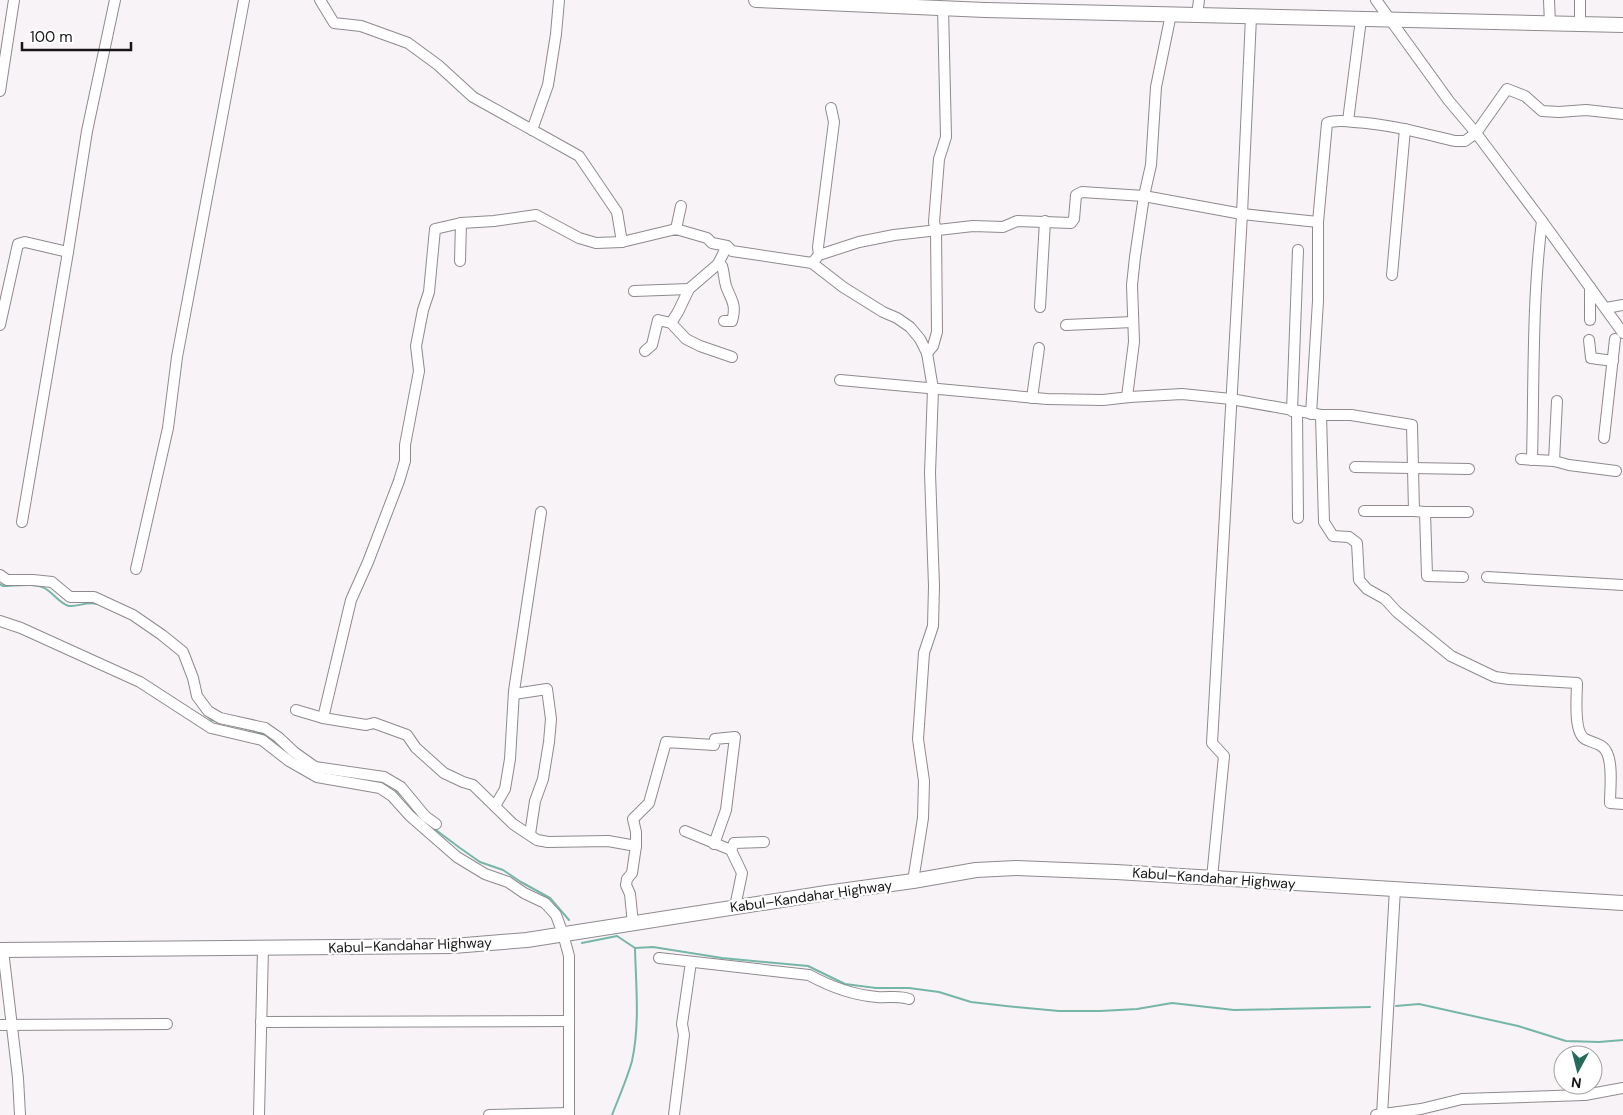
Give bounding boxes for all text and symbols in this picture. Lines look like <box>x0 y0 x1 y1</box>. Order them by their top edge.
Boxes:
scale bar <box>22 20 131 52</box>
text: 100 m <box>30 27 73 47</box>
street label: Kabul–Kandahar Highway <box>1132 863 1296 893</box>
street label: Kabul–Kandahar Highway <box>729 876 893 916</box>
street label: Kabul–Kandahar Highway <box>328 933 492 957</box>
north arrow <box>1553 1045 1603 1095</box>
text: N <box>1570 1073 1583 1092</box>

